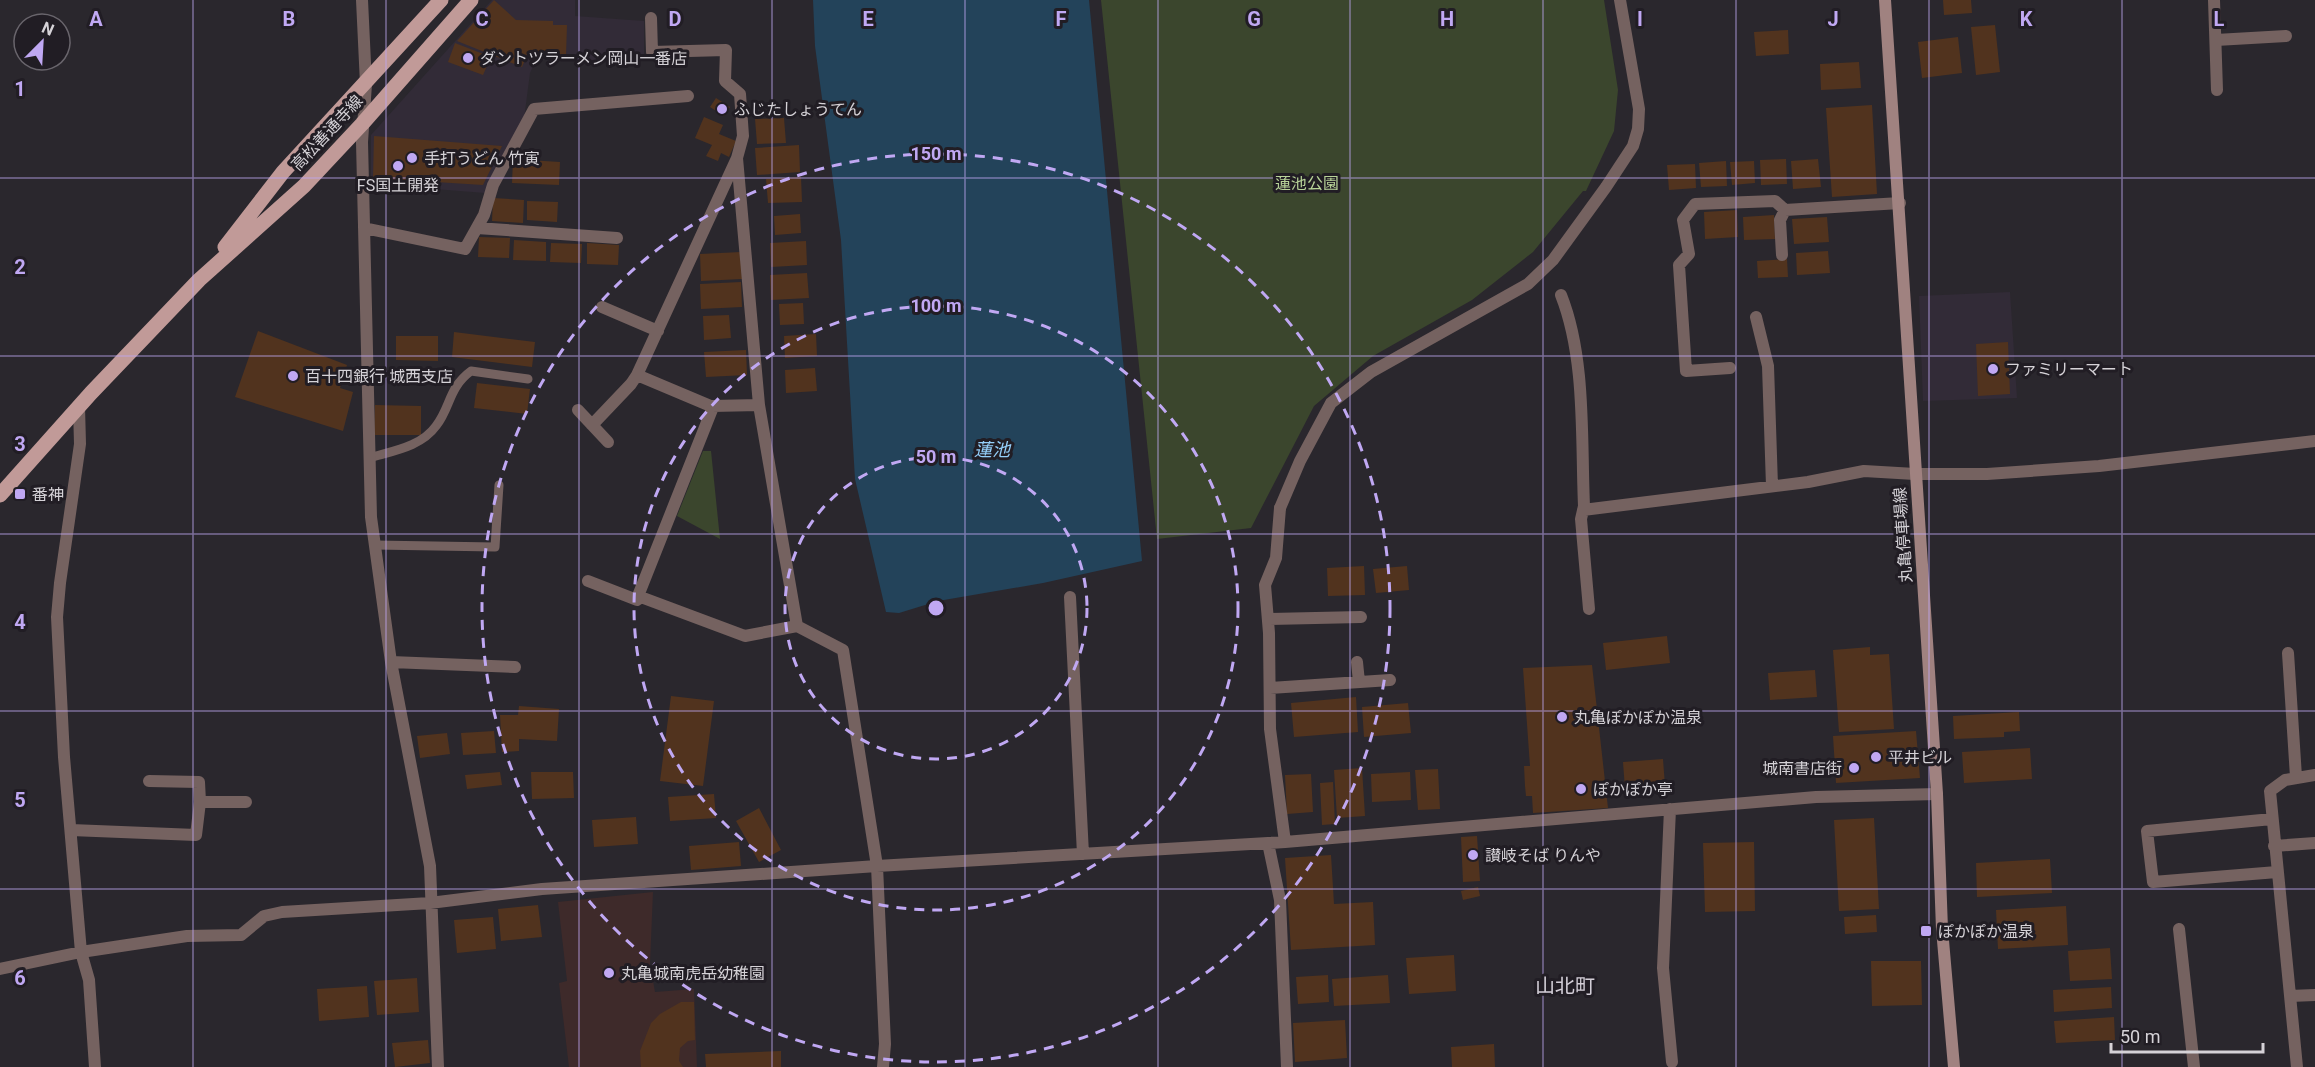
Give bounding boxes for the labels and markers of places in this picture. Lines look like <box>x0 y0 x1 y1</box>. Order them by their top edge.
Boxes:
place label: ダントツラーメン岡山一番店 <box>480 49 687 68</box>
marker: ダントツラーメン岡山一番店 <box>461 51 475 65</box>
place label: ふじたしょうてん <box>734 100 862 119</box>
marker: ふじたしょうてん <box>715 102 729 116</box>
place label: 手打うどん 竹寅 <box>424 149 540 168</box>
marker: 手打うどん 竹寅 <box>405 151 419 165</box>
marker: FS国土開発 <box>391 159 405 173</box>
place label: FS国土開発 <box>357 176 439 195</box>
place label: ファミリーマート <box>2005 360 2133 379</box>
marker: ファミリーマート <box>1986 362 2000 376</box>
place label: 百十四銀行 城西支店 <box>305 367 453 386</box>
marker: 百十四銀行 城西支店 <box>286 369 300 383</box>
place label: 番神 <box>32 485 64 504</box>
marker: 番神 <box>13 487 27 501</box>
centre of rings <box>926 598 946 618</box>
place label: 丸亀ぽかぽか温泉 <box>1574 708 1702 727</box>
marker: 丸亀ぽかぽか温泉 <box>1555 710 1569 724</box>
place label: 平井ビル <box>1888 748 1952 767</box>
marker: 平井ビル <box>1869 750 1883 764</box>
place label: 城南書店街 <box>1762 759 1842 778</box>
marker: 城南書店街 <box>1847 761 1861 775</box>
place label: ぽかぽか亭 <box>1593 780 1673 799</box>
marker: ぽかぽか亭 <box>1574 782 1588 796</box>
place label: 讃岐そば りんや <box>1485 846 1601 865</box>
marker: 讃岐そば りんや <box>1466 848 1480 862</box>
place label: ぽかぽか温泉 <box>1938 922 2034 941</box>
marker: ぽかぽか温泉 <box>1919 924 1933 938</box>
place label: 丸亀城南虎岳幼稚園 <box>621 964 765 983</box>
marker: 丸亀城南虎岳幼稚園 <box>602 966 616 980</box>

